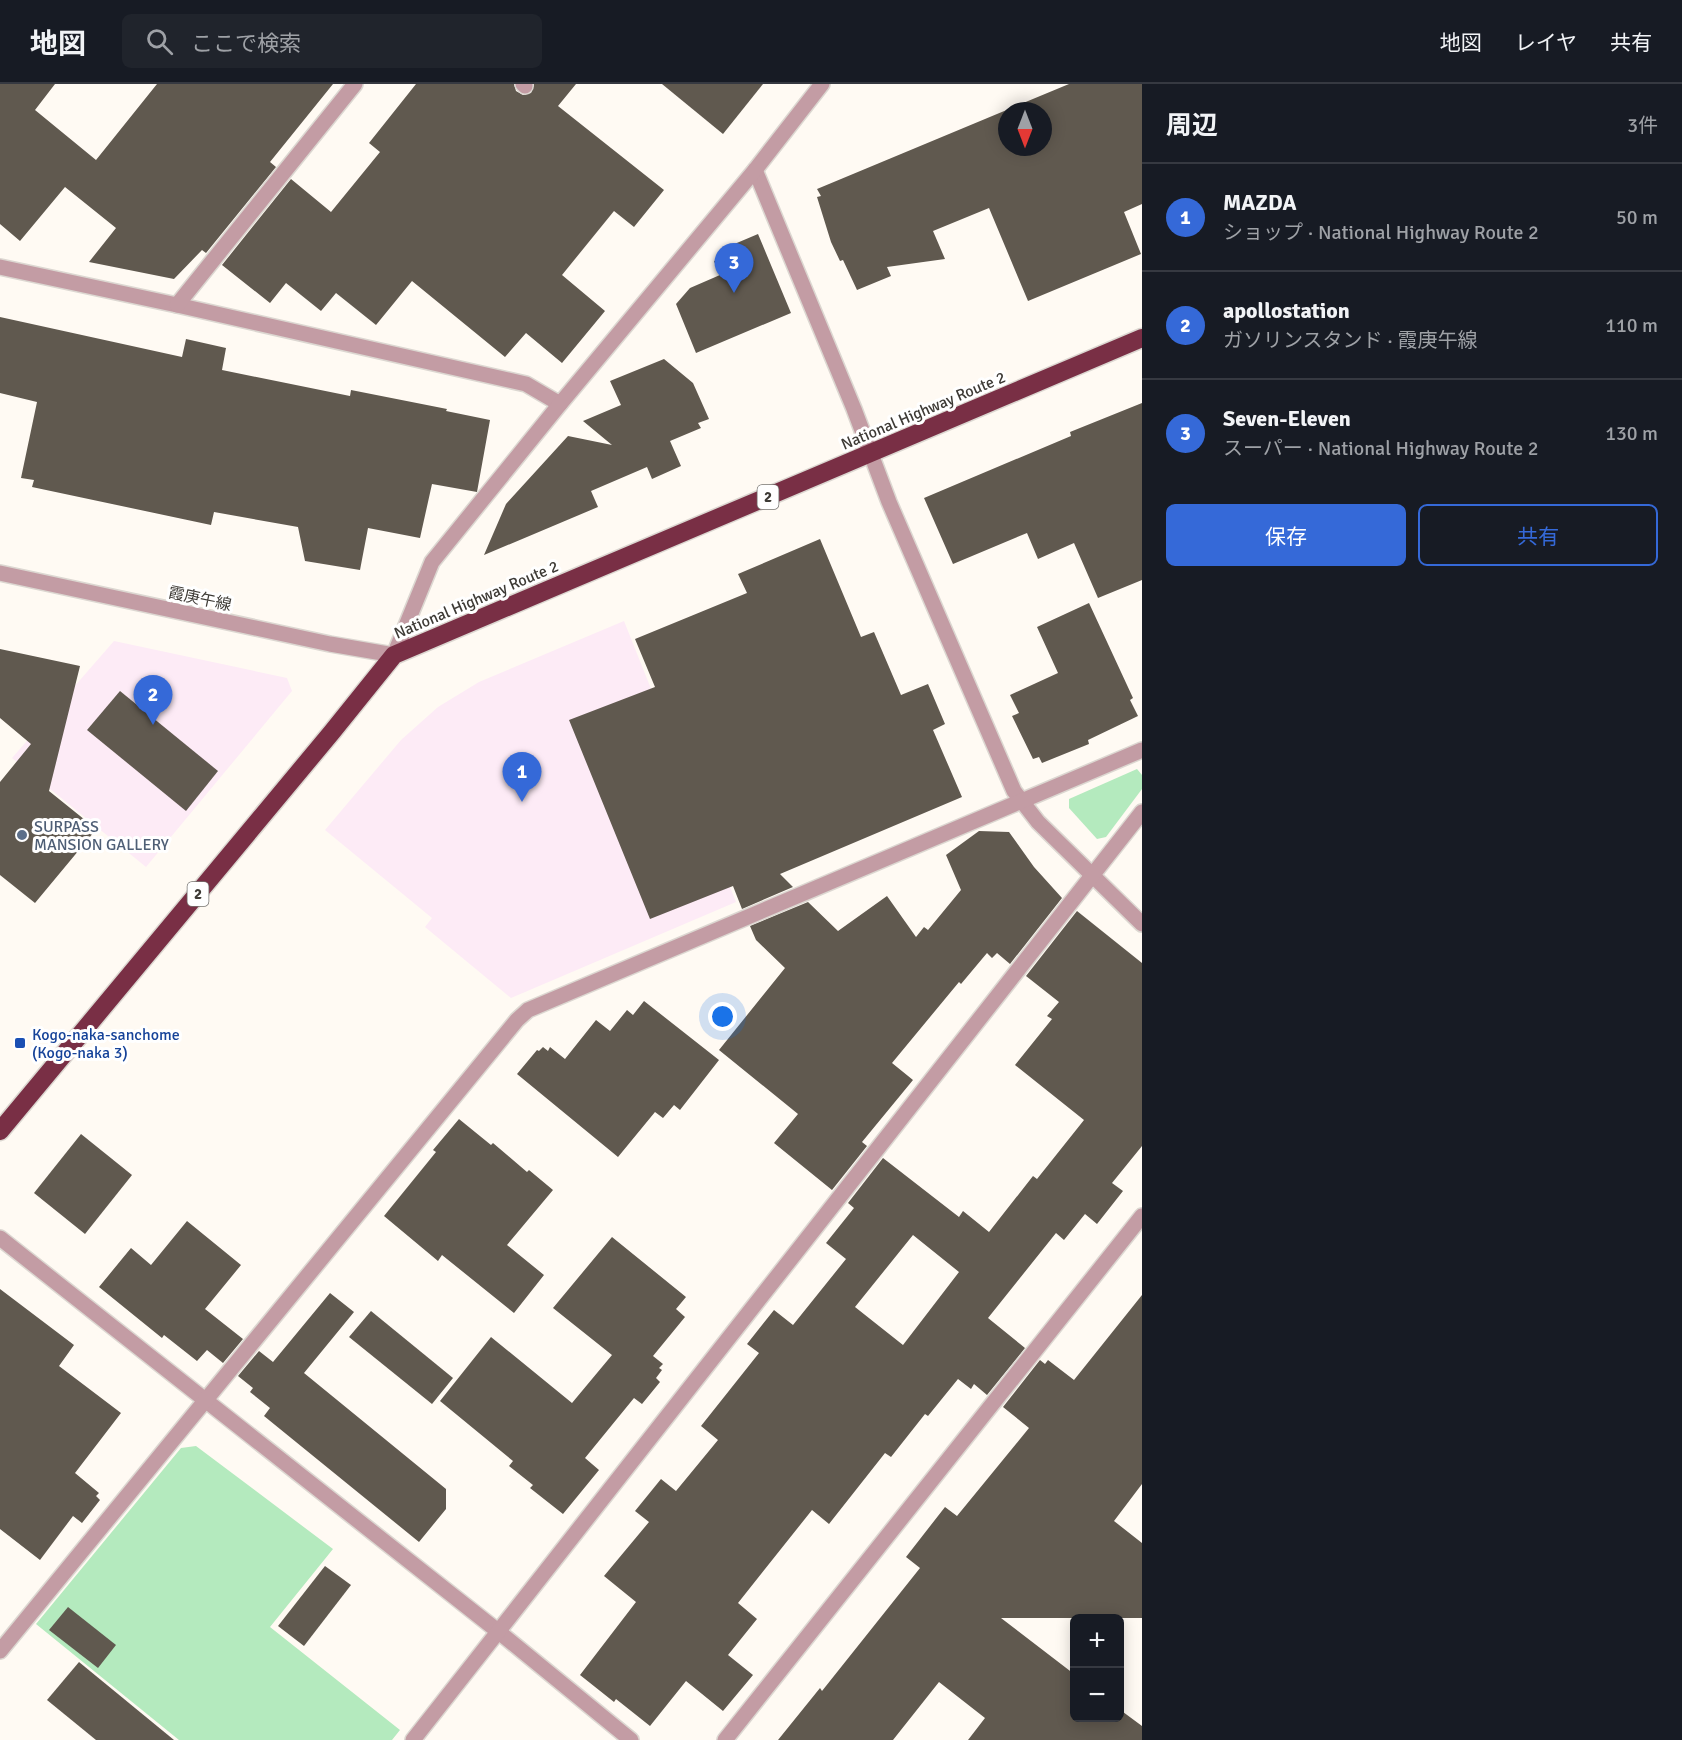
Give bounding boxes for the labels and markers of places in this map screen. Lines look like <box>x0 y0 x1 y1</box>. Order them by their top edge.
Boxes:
pin: 3 <box>714 244 754 293</box>
pin: 2 <box>134 676 172 725</box>
pin: 1 <box>502 752 542 802</box>
place label: SURPASS MANSION GALLERY <box>34 817 169 855</box>
marker: SURPASS MANSION GALLERY <box>15 828 29 842</box>
place label: Kogo-naka-sanchome (Kogo-naka 3) <box>32 1025 180 1063</box>
marker: Kogo-naka-sanchome (Kogo-naka 3) <box>13 1036 27 1050</box>

